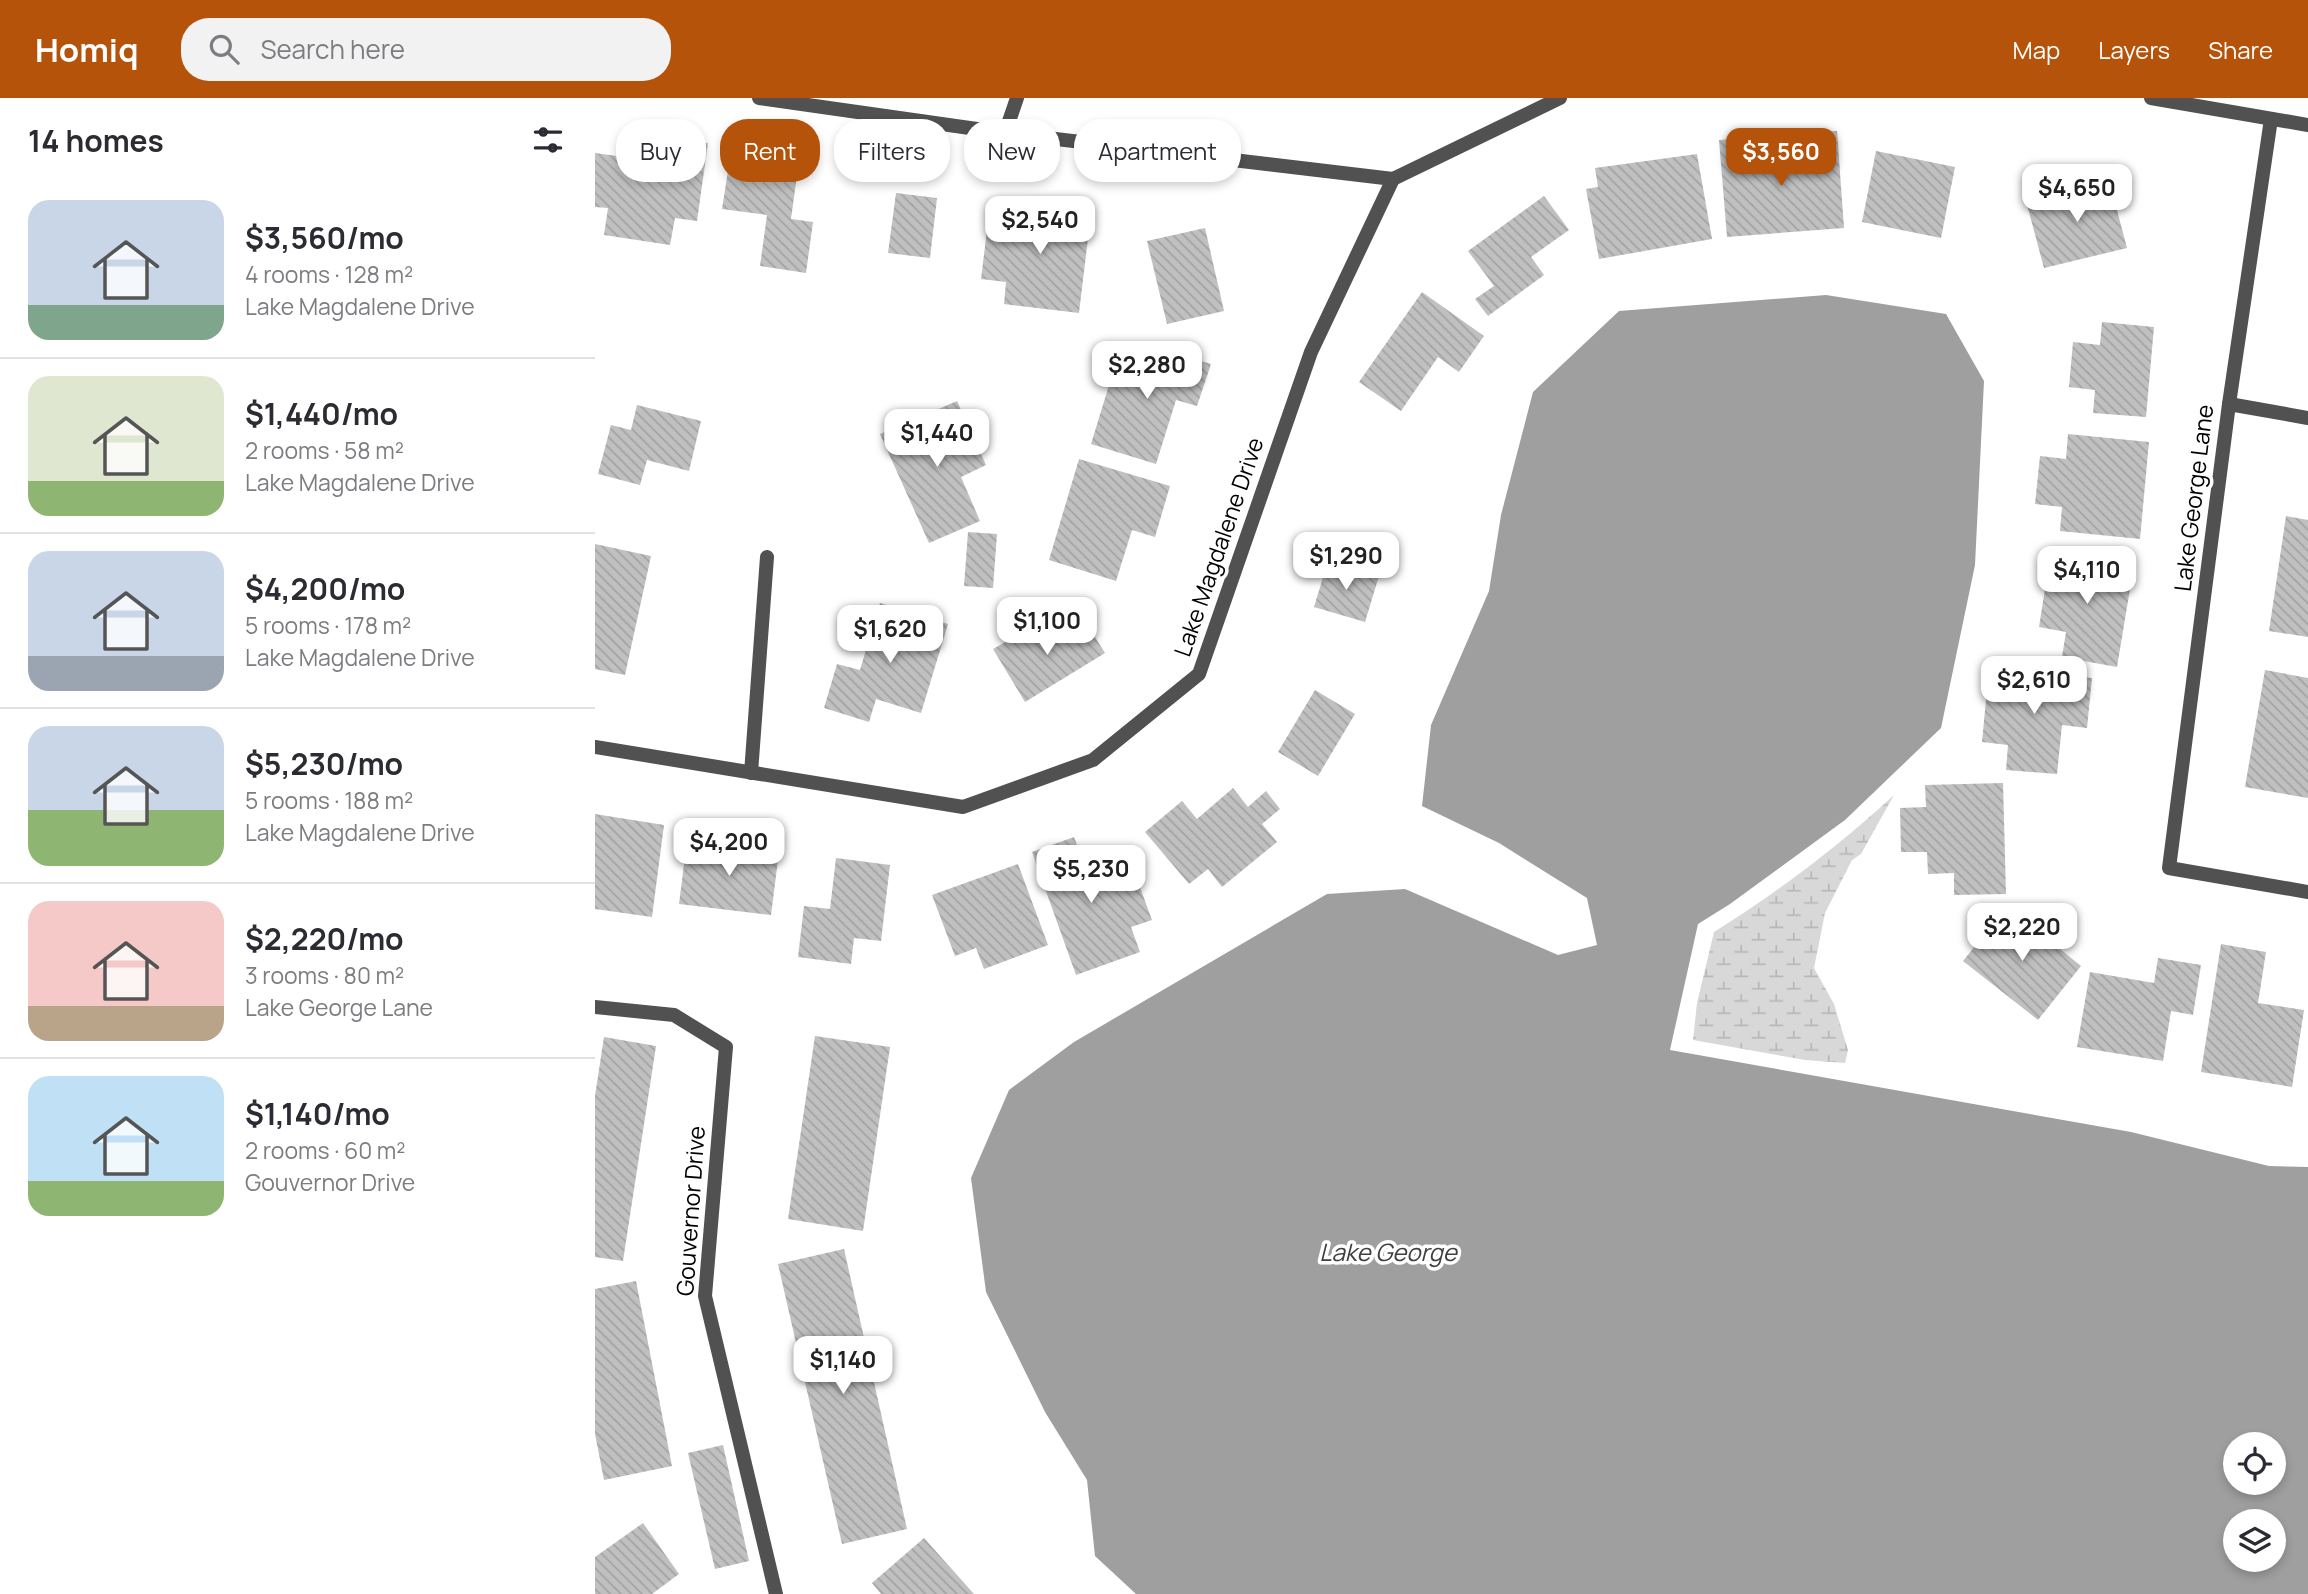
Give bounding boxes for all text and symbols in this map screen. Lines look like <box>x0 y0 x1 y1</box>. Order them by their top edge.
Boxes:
search box <box>181 18 671 81</box>
text: Homiq <box>35 27 139 72</box>
icon: search <box>205 30 243 68</box>
text: Search here <box>261 31 405 67</box>
text: Map <box>2013 33 2060 66</box>
text: Layers <box>2098 33 2170 66</box>
text: Share <box>2208 33 2273 66</box>
chip: Buy <box>616 119 706 182</box>
chip: Rent <box>720 119 820 182</box>
chip: Filters <box>834 119 950 182</box>
chip: New <box>964 119 1060 182</box>
chip: Apartment <box>1074 119 1241 182</box>
text: 14 homes <box>28 120 164 161</box>
icon: filters <box>529 121 567 159</box>
pin: $3,560 <box>1724 129 1838 188</box>
text: $3,560 <box>1742 135 1820 167</box>
pin: $4,650 <box>2020 164 2134 224</box>
text: $4,650 <box>2038 171 2116 203</box>
pin: $2,540 <box>983 197 1097 256</box>
text: $2,540 <box>1001 203 1079 235</box>
text: $3,560/mo <box>245 217 404 258</box>
icon: home <box>84 228 168 312</box>
text: 4 rooms · 128 m² <box>245 258 413 290</box>
text: Lake Magdalene Drive <box>245 290 475 322</box>
pin: $2,280 <box>1090 342 1204 401</box>
text: $2,280 <box>1108 348 1186 380</box>
text: $1,440/mo <box>245 393 398 434</box>
street label: Lake George Lane <box>2166 403 2220 593</box>
icon: home <box>84 404 168 488</box>
pin: $1,440 <box>880 410 994 469</box>
text: $1,440 <box>900 416 974 448</box>
street label: Lake Magdalene Drive <box>1166 433 1271 660</box>
text: 2 rooms · 58 m² <box>245 434 404 466</box>
text: Lake Magdalene Drive <box>245 466 475 498</box>
pin: $1,290 <box>1289 532 1403 592</box>
text: $1,290 <box>1309 539 1383 571</box>
pin: $4,110 <box>2030 546 2144 606</box>
text: $4,110 <box>2053 553 2121 585</box>
text: $4,200/mo <box>245 568 405 609</box>
icon: home <box>84 579 168 663</box>
pin: $1,100 <box>990 598 1104 657</box>
text: $1,100 <box>1013 604 1081 636</box>
pin: $1,620 <box>833 606 947 665</box>
text: 5 rooms · 178 m² <box>245 609 411 641</box>
text: $1,620 <box>853 612 927 644</box>
text: Lake Magdalene Drive <box>245 641 475 673</box>
pin: $2,610 <box>1977 656 2091 716</box>
text: $2,610 <box>1997 663 2071 695</box>
text: $5,230/mo <box>245 743 403 784</box>
icon: home <box>84 754 168 838</box>
text: 5 rooms · 188 m² <box>245 784 413 816</box>
text: Lake Magdalene Drive <box>245 816 475 848</box>
pin: $4,200 <box>672 818 786 878</box>
text: $4,200 <box>690 825 768 857</box>
pin: $5,230 <box>1034 846 1148 905</box>
text: $5,230 <box>1052 852 1130 884</box>
pin: $2,220 <box>1965 904 2079 963</box>
text: $2,220 <box>1983 910 2061 942</box>
text: $2,220/mo <box>245 918 404 959</box>
icon: home <box>84 929 168 1013</box>
text: 3 rooms · 80 m² <box>245 959 404 991</box>
text: Lake George Lane <box>245 991 433 1023</box>
text: $1,140/mo <box>245 1093 390 1134</box>
icon: home <box>84 1104 168 1188</box>
street label: Gouvernor Drive <box>668 1125 712 1297</box>
text: 2 rooms · 60 m² <box>245 1134 406 1166</box>
text: Gouvernor Drive <box>245 1166 415 1198</box>
water label: Lake George <box>1319 1235 1459 1268</box>
pin: $1,140 <box>786 1336 900 1396</box>
text: $1,140 <box>809 1343 877 1375</box>
map controls <box>2223 1432 2286 1572</box>
button: locate <box>2223 1432 2286 1495</box>
button: layers <box>2223 1509 2286 1572</box>

